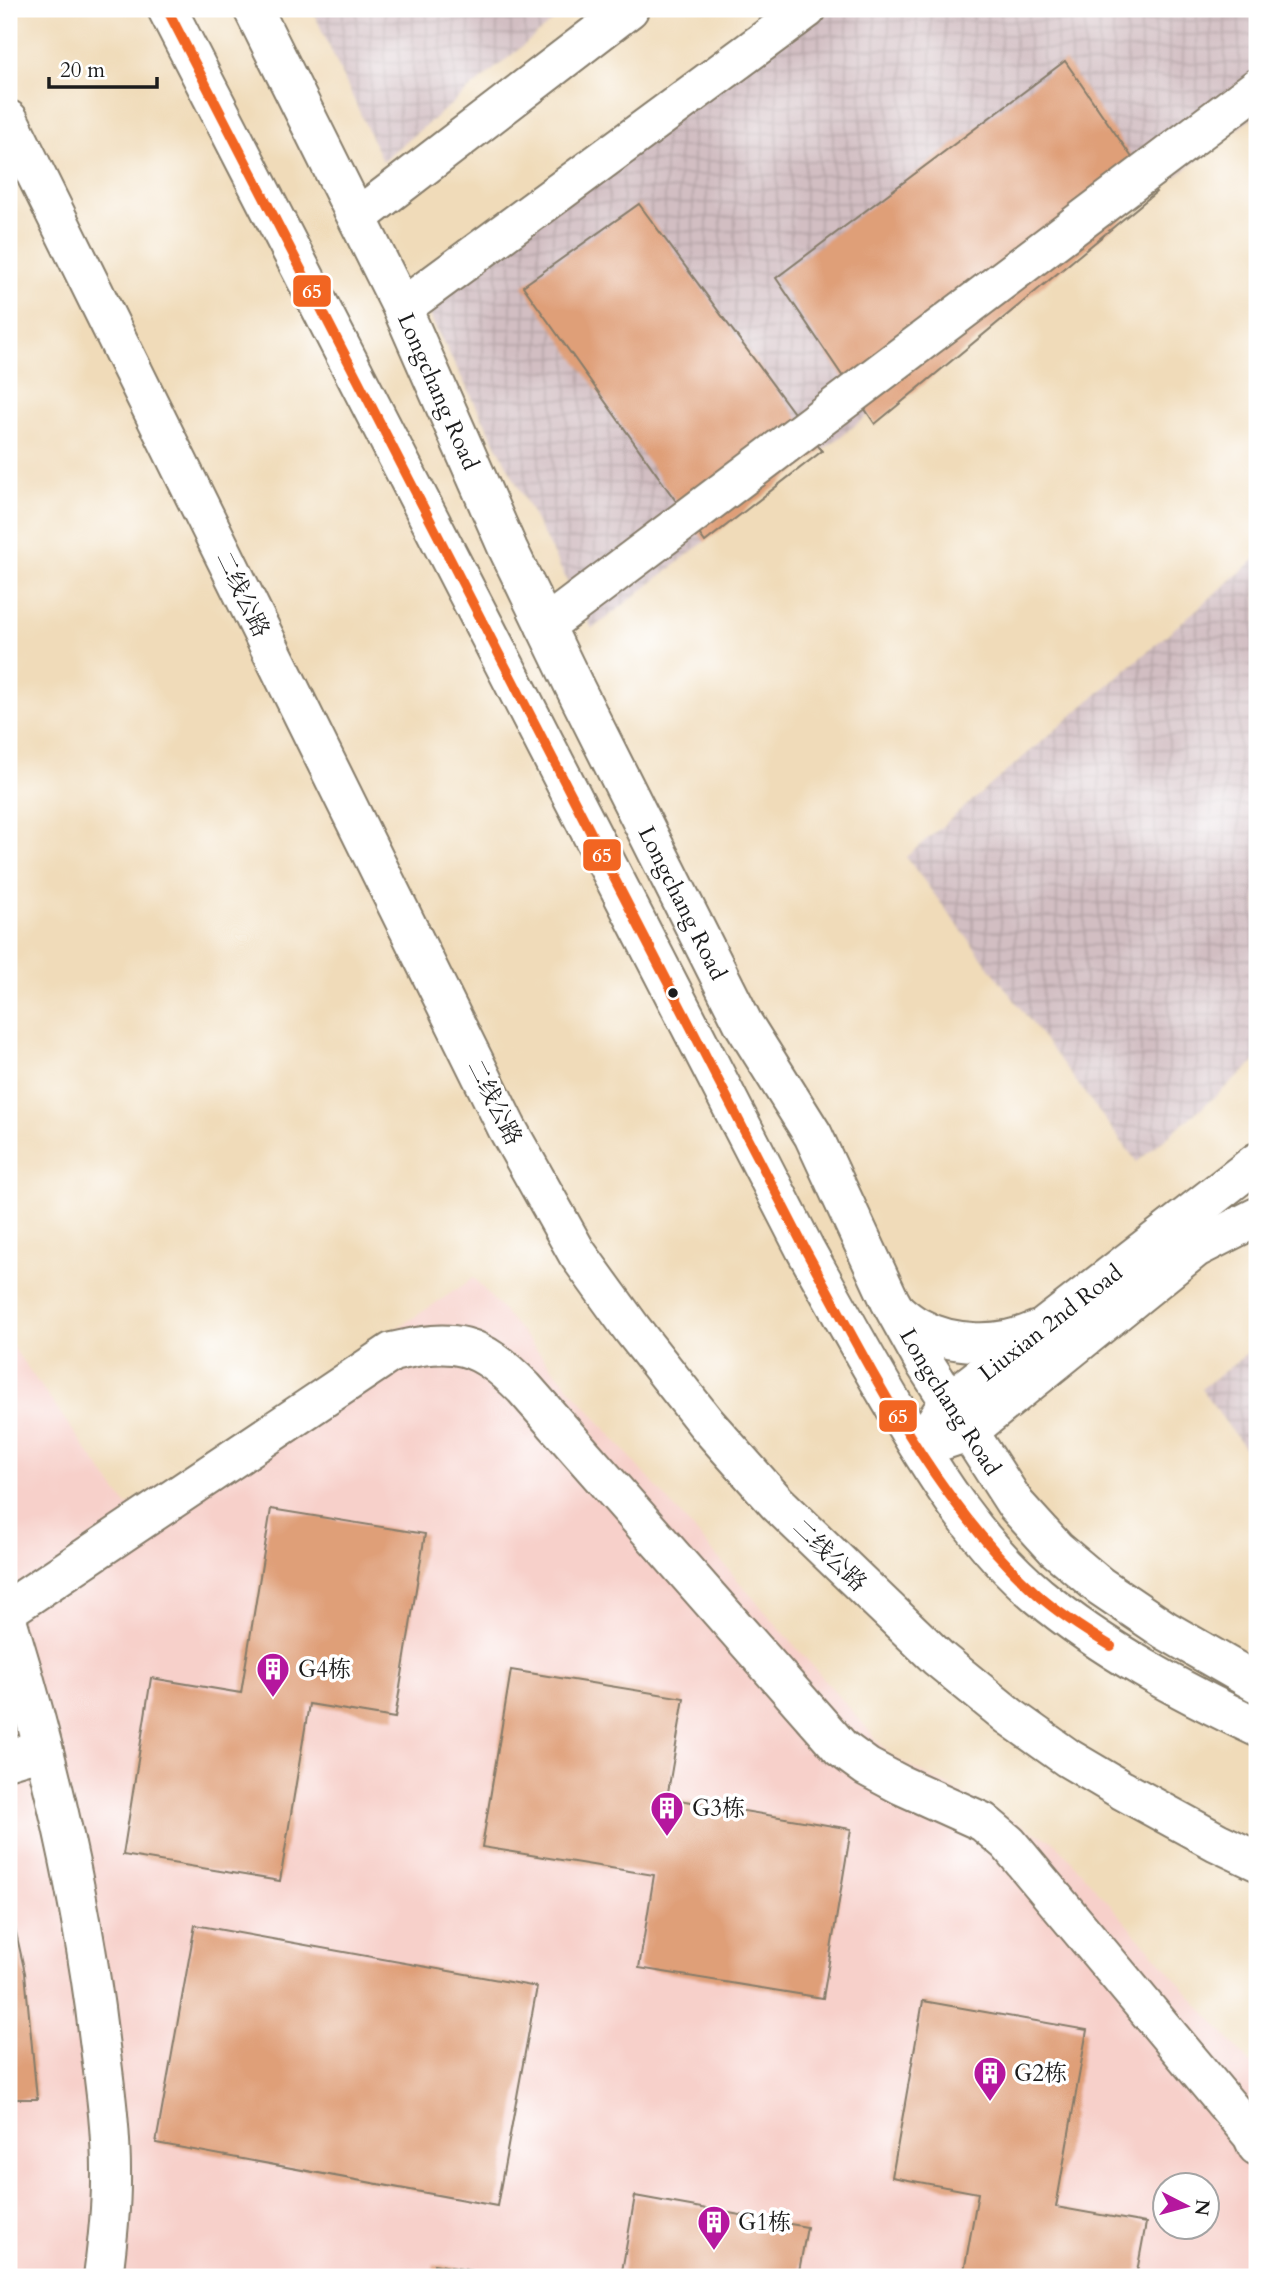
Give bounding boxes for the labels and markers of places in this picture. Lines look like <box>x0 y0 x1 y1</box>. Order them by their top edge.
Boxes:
unlabelled marker <box>666 986 680 1000</box>
building icon: G4栋 <box>254 1650 292 1699</box>
place label: G4栋 <box>298 1654 351 1685</box>
building icon: G3栋 <box>648 1789 686 1838</box>
place label: G3栋 <box>692 1793 745 1824</box>
building icon: G2栋 <box>971 2054 1009 2103</box>
place label: G2栋 <box>1014 2058 1067 2089</box>
building icon: G1栋 <box>695 2203 733 2252</box>
place label: G1栋 <box>738 2207 791 2238</box>

